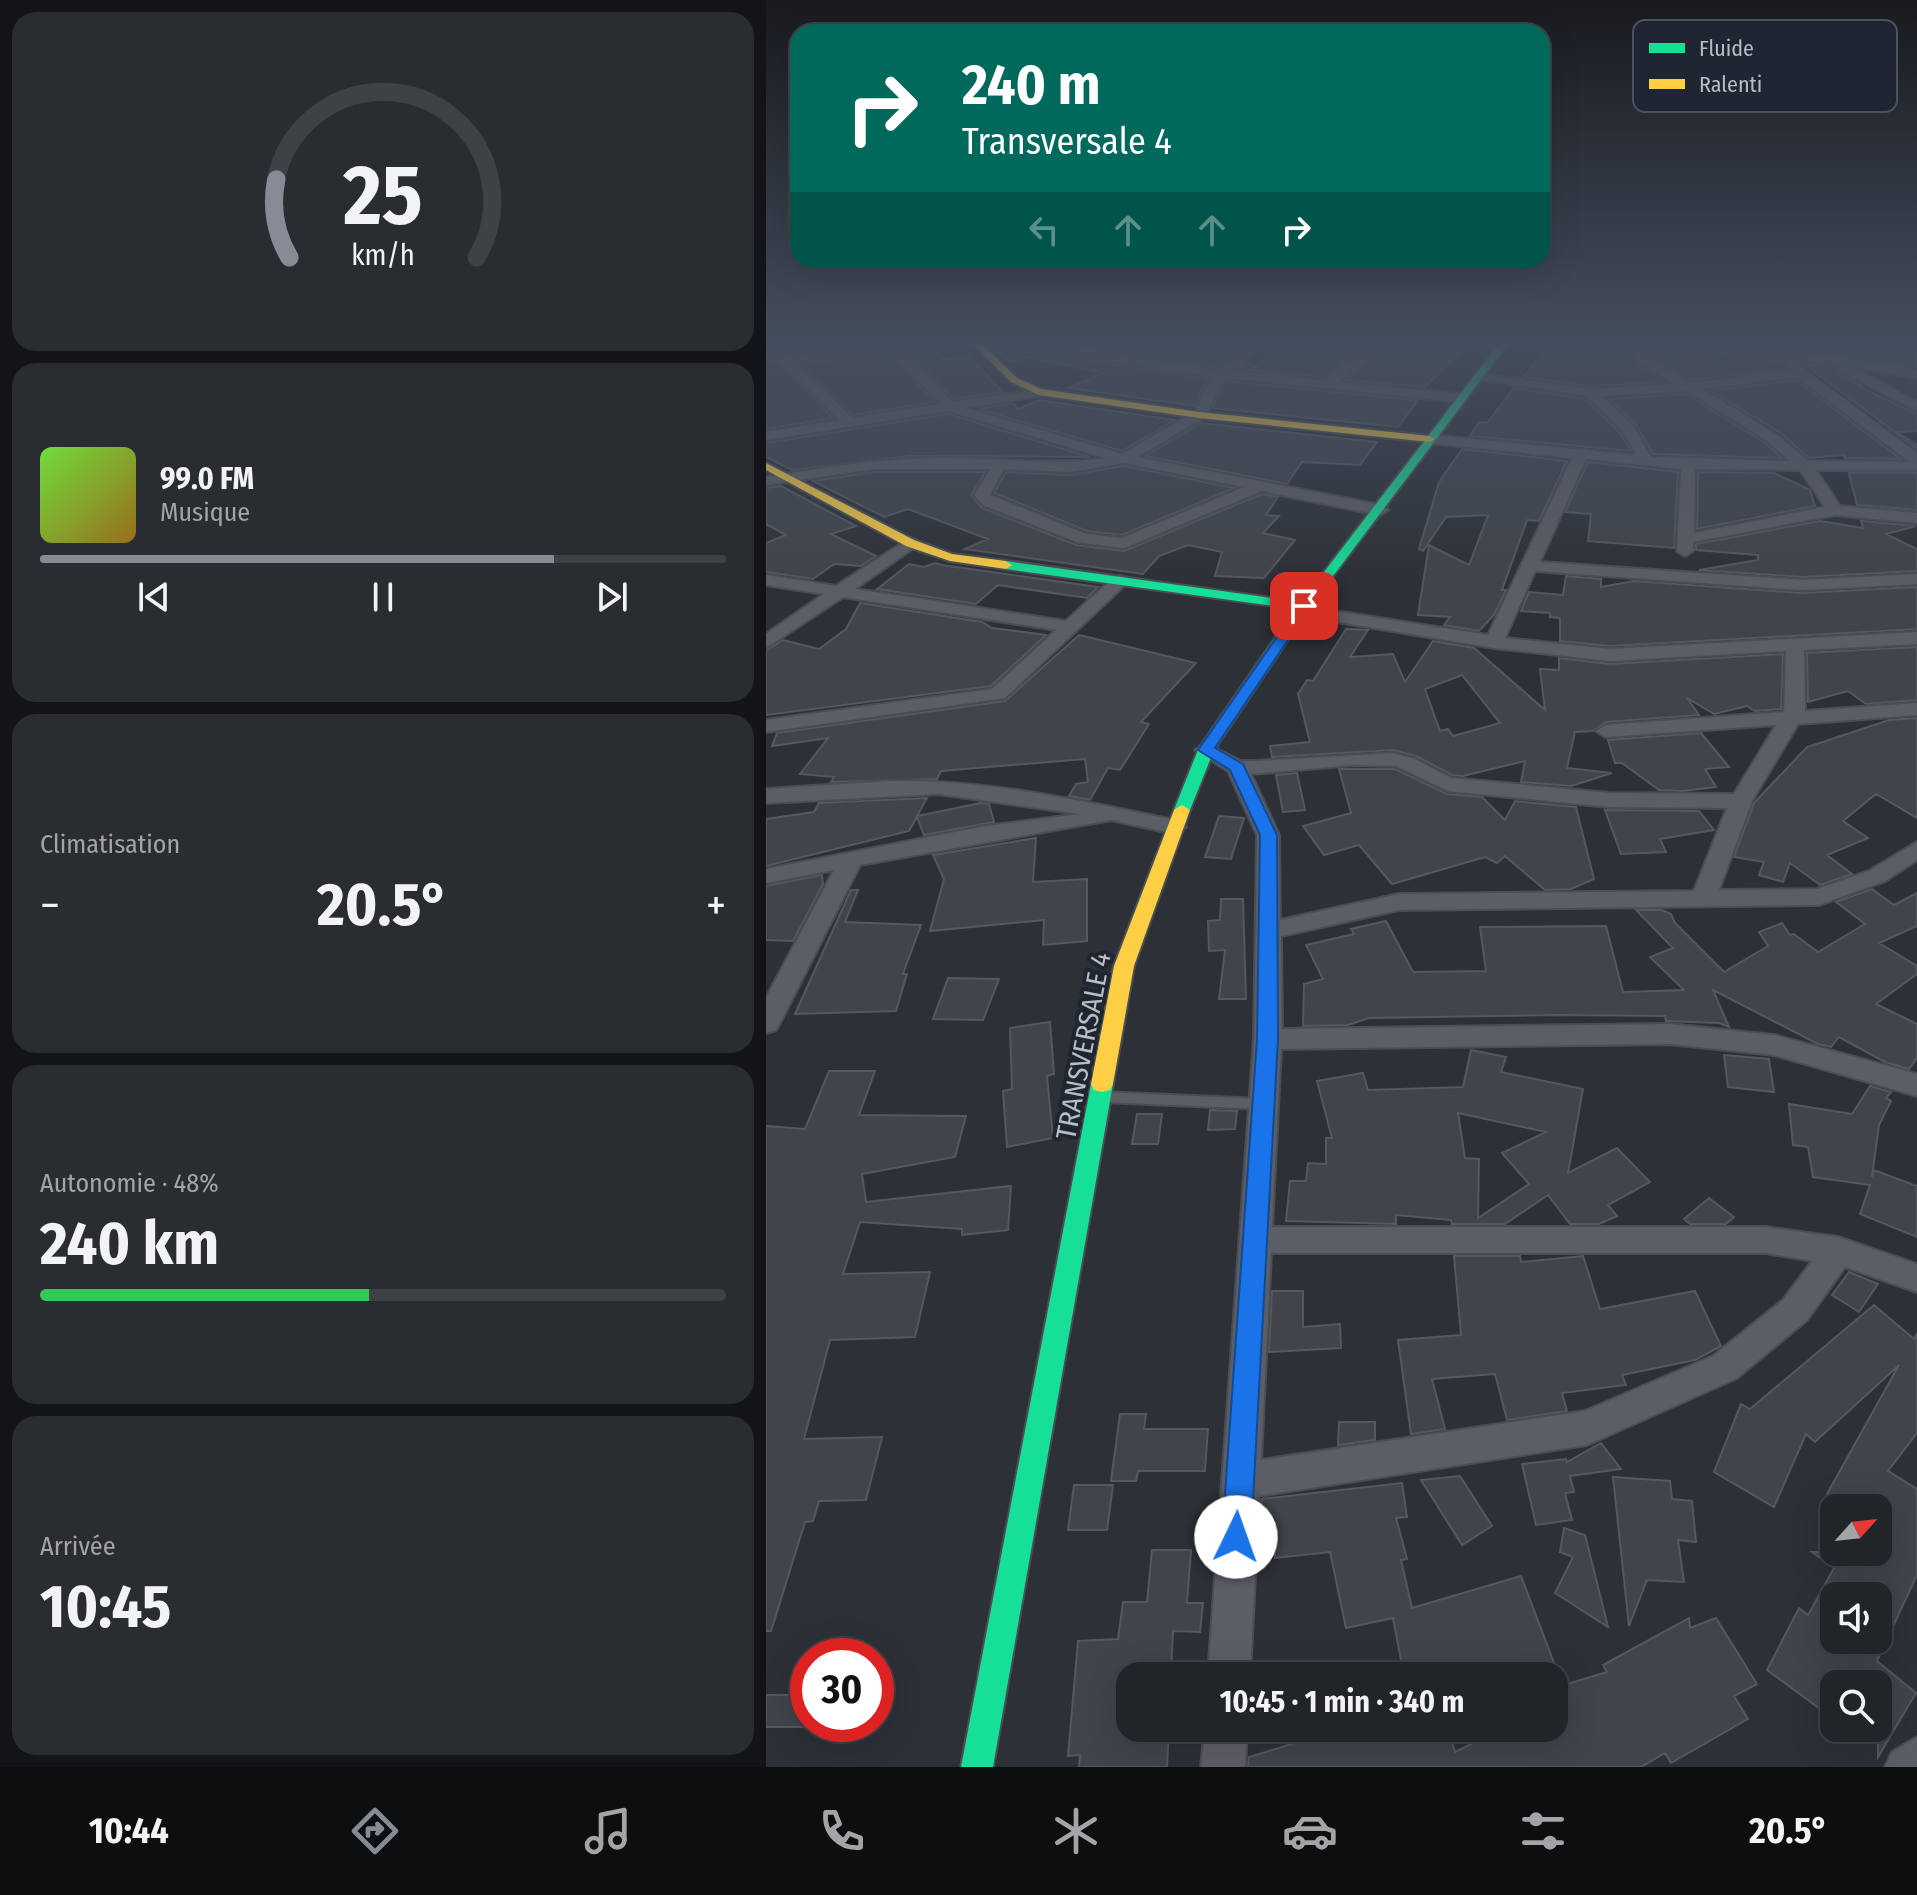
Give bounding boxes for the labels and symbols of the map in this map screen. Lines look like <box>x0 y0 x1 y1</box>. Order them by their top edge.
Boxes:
legend <box>1633 20 1897 112</box>
text: Fluide <box>1699 35 1754 62</box>
text: Ralenti <box>1699 71 1762 98</box>
pin <box>1270 572 1338 640</box>
street label: TRANSVERSALE 4 <box>1049 950 1118 1142</box>
north arrow <box>1820 1494 1892 1566</box>
position arrow <box>1194 1495 1278 1579</box>
speed limit sign: 30 <box>790 1638 894 1742</box>

